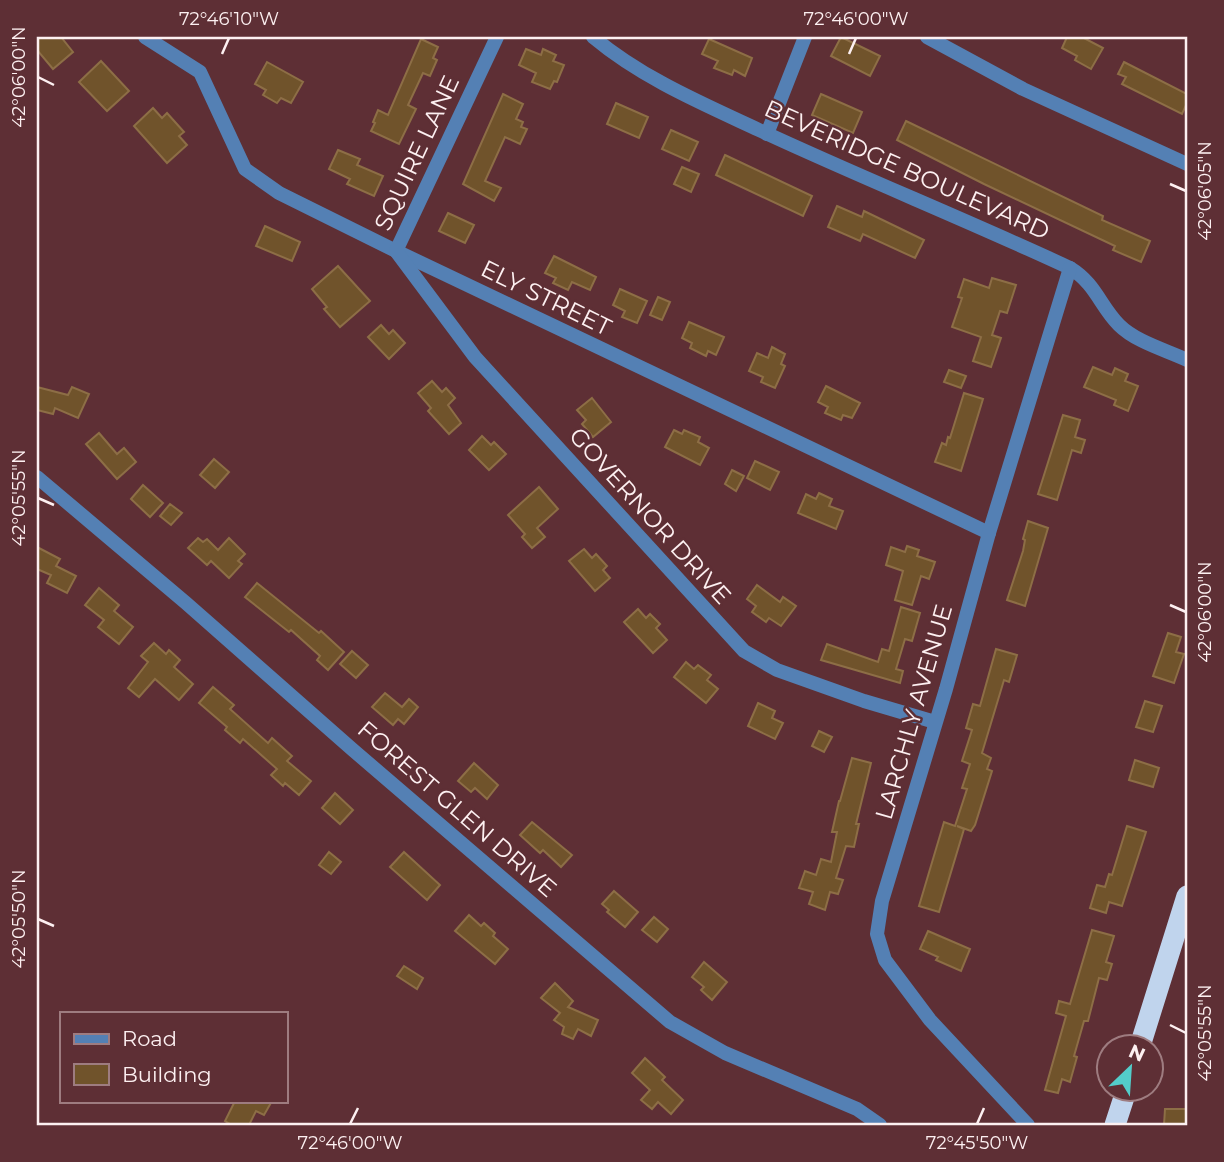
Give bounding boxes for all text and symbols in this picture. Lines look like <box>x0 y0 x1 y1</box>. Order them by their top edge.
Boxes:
text: 72°46'10"W <box>179 8 279 30</box>
text: 72°46'00"W <box>804 8 908 30</box>
text: 42°06'00"N <box>8 26 30 128</box>
street label: SQUIRE LANE <box>368 71 465 235</box>
street label: BEVERIDGE BOULEVARD <box>760 93 1054 246</box>
text: 42°06'05"N <box>1194 141 1216 241</box>
street label: ELY STREET <box>476 254 616 342</box>
street label: GOVERNOR DRIVE <box>563 421 737 610</box>
text: 42°05'55"N <box>8 449 30 547</box>
text: 42°06'00"N <box>1194 561 1216 663</box>
street label: LARCHLY AVENUE <box>869 601 958 823</box>
street label: FOREST GLEN DRIVE <box>352 714 563 903</box>
text: 42°05'50"N <box>8 869 30 969</box>
text: 42°05'55"N <box>1194 984 1216 1082</box>
legend <box>60 1012 287 1102</box>
text: Road <box>122 1026 177 1051</box>
north arrow <box>1094 1032 1164 1102</box>
text: N <box>1125 1039 1149 1067</box>
text: Building <box>122 1062 212 1087</box>
text: 72°46'00"W <box>298 1132 402 1154</box>
text: 72°45'50"W <box>926 1132 1028 1154</box>

